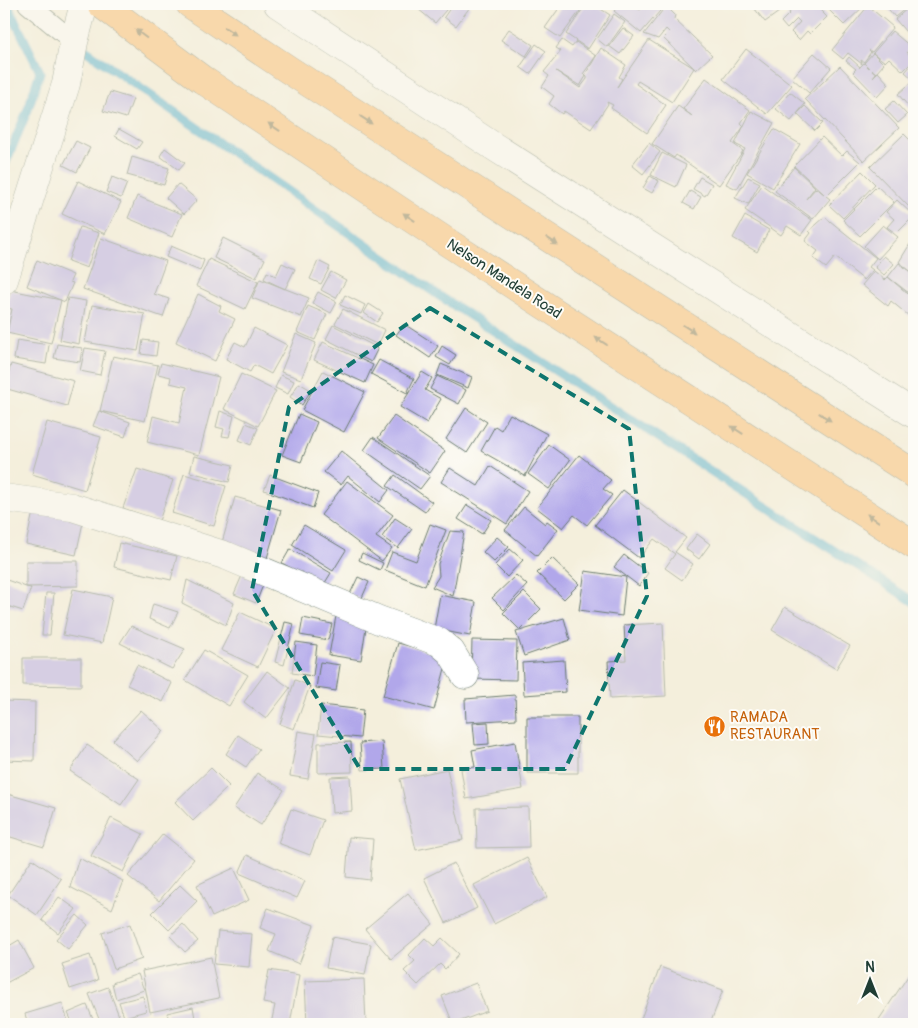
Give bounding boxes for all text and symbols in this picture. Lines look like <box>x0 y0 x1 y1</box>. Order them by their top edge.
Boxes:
one-way arrow <box>224 26 237 36</box>
one-way arrow <box>135 28 148 39</box>
one-way arrow <box>359 116 373 125</box>
one-way arrow <box>267 122 280 132</box>
one-way arrow <box>403 212 416 222</box>
street label: Nelson Mandela Road <box>443 235 565 323</box>
one-way arrow <box>546 236 559 245</box>
one-way arrow <box>682 324 695 333</box>
one-way arrow <box>594 337 607 346</box>
one-way arrow <box>819 412 832 421</box>
one-way arrow <box>730 425 744 435</box>
one-way arrow <box>867 514 880 523</box>
place label: RAMADA RESTAURANT <box>730 708 820 744</box>
restaurant icon: RAMADA RESTAURANT <box>702 714 726 738</box>
north arrow <box>846 956 896 1006</box>
text: N <box>865 959 875 976</box>

